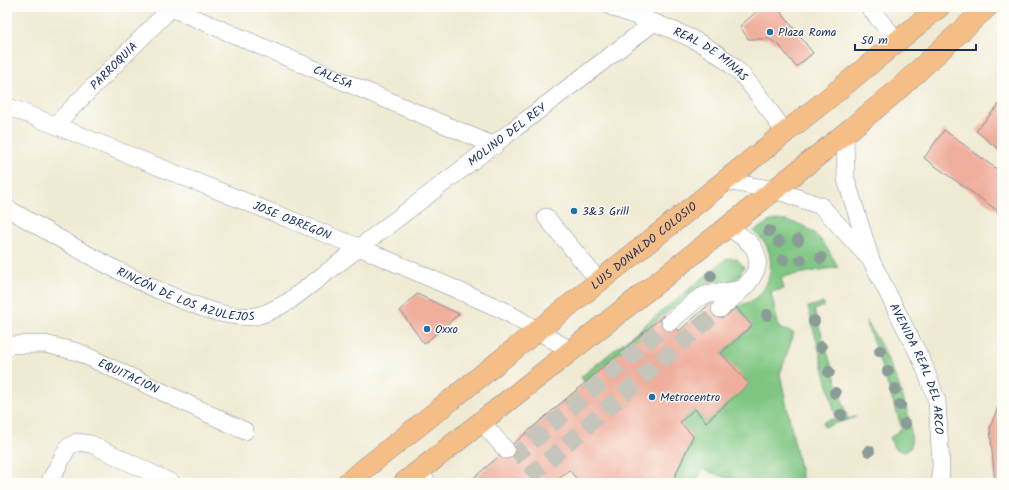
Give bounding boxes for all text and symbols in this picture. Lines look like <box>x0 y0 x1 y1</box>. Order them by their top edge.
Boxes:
street label: REAL DE MINAS <box>670 22 753 86</box>
place label: Plaza Roma <box>778 23 837 42</box>
scale bar <box>855 26 976 52</box>
marker: Plaza Roma <box>765 27 775 37</box>
text: 50 m <box>861 31 888 50</box>
street label: PARROQUIA <box>86 38 142 95</box>
street label: CALESA <box>310 61 356 94</box>
street label: MOLINO DEL REY <box>464 98 551 171</box>
street label: JOSE OBREGON <box>250 196 334 245</box>
street label: LUIS DONALDO COLOSIO <box>587 197 702 295</box>
place label: 3&3 Grill <box>582 202 629 221</box>
marker: 3&3 Grill <box>569 206 579 216</box>
street label: RINCÓN DE LOS AZULEJOS <box>113 262 256 327</box>
street label: AVENIDA REAL DEL ARCO <box>884 300 948 436</box>
place label: Oxxo <box>435 320 458 339</box>
marker: Oxxo <box>422 324 432 334</box>
street label: EQUITACION <box>95 354 162 399</box>
place label: Metrocentro <box>660 388 720 407</box>
marker: Metrocentro <box>647 392 657 402</box>

